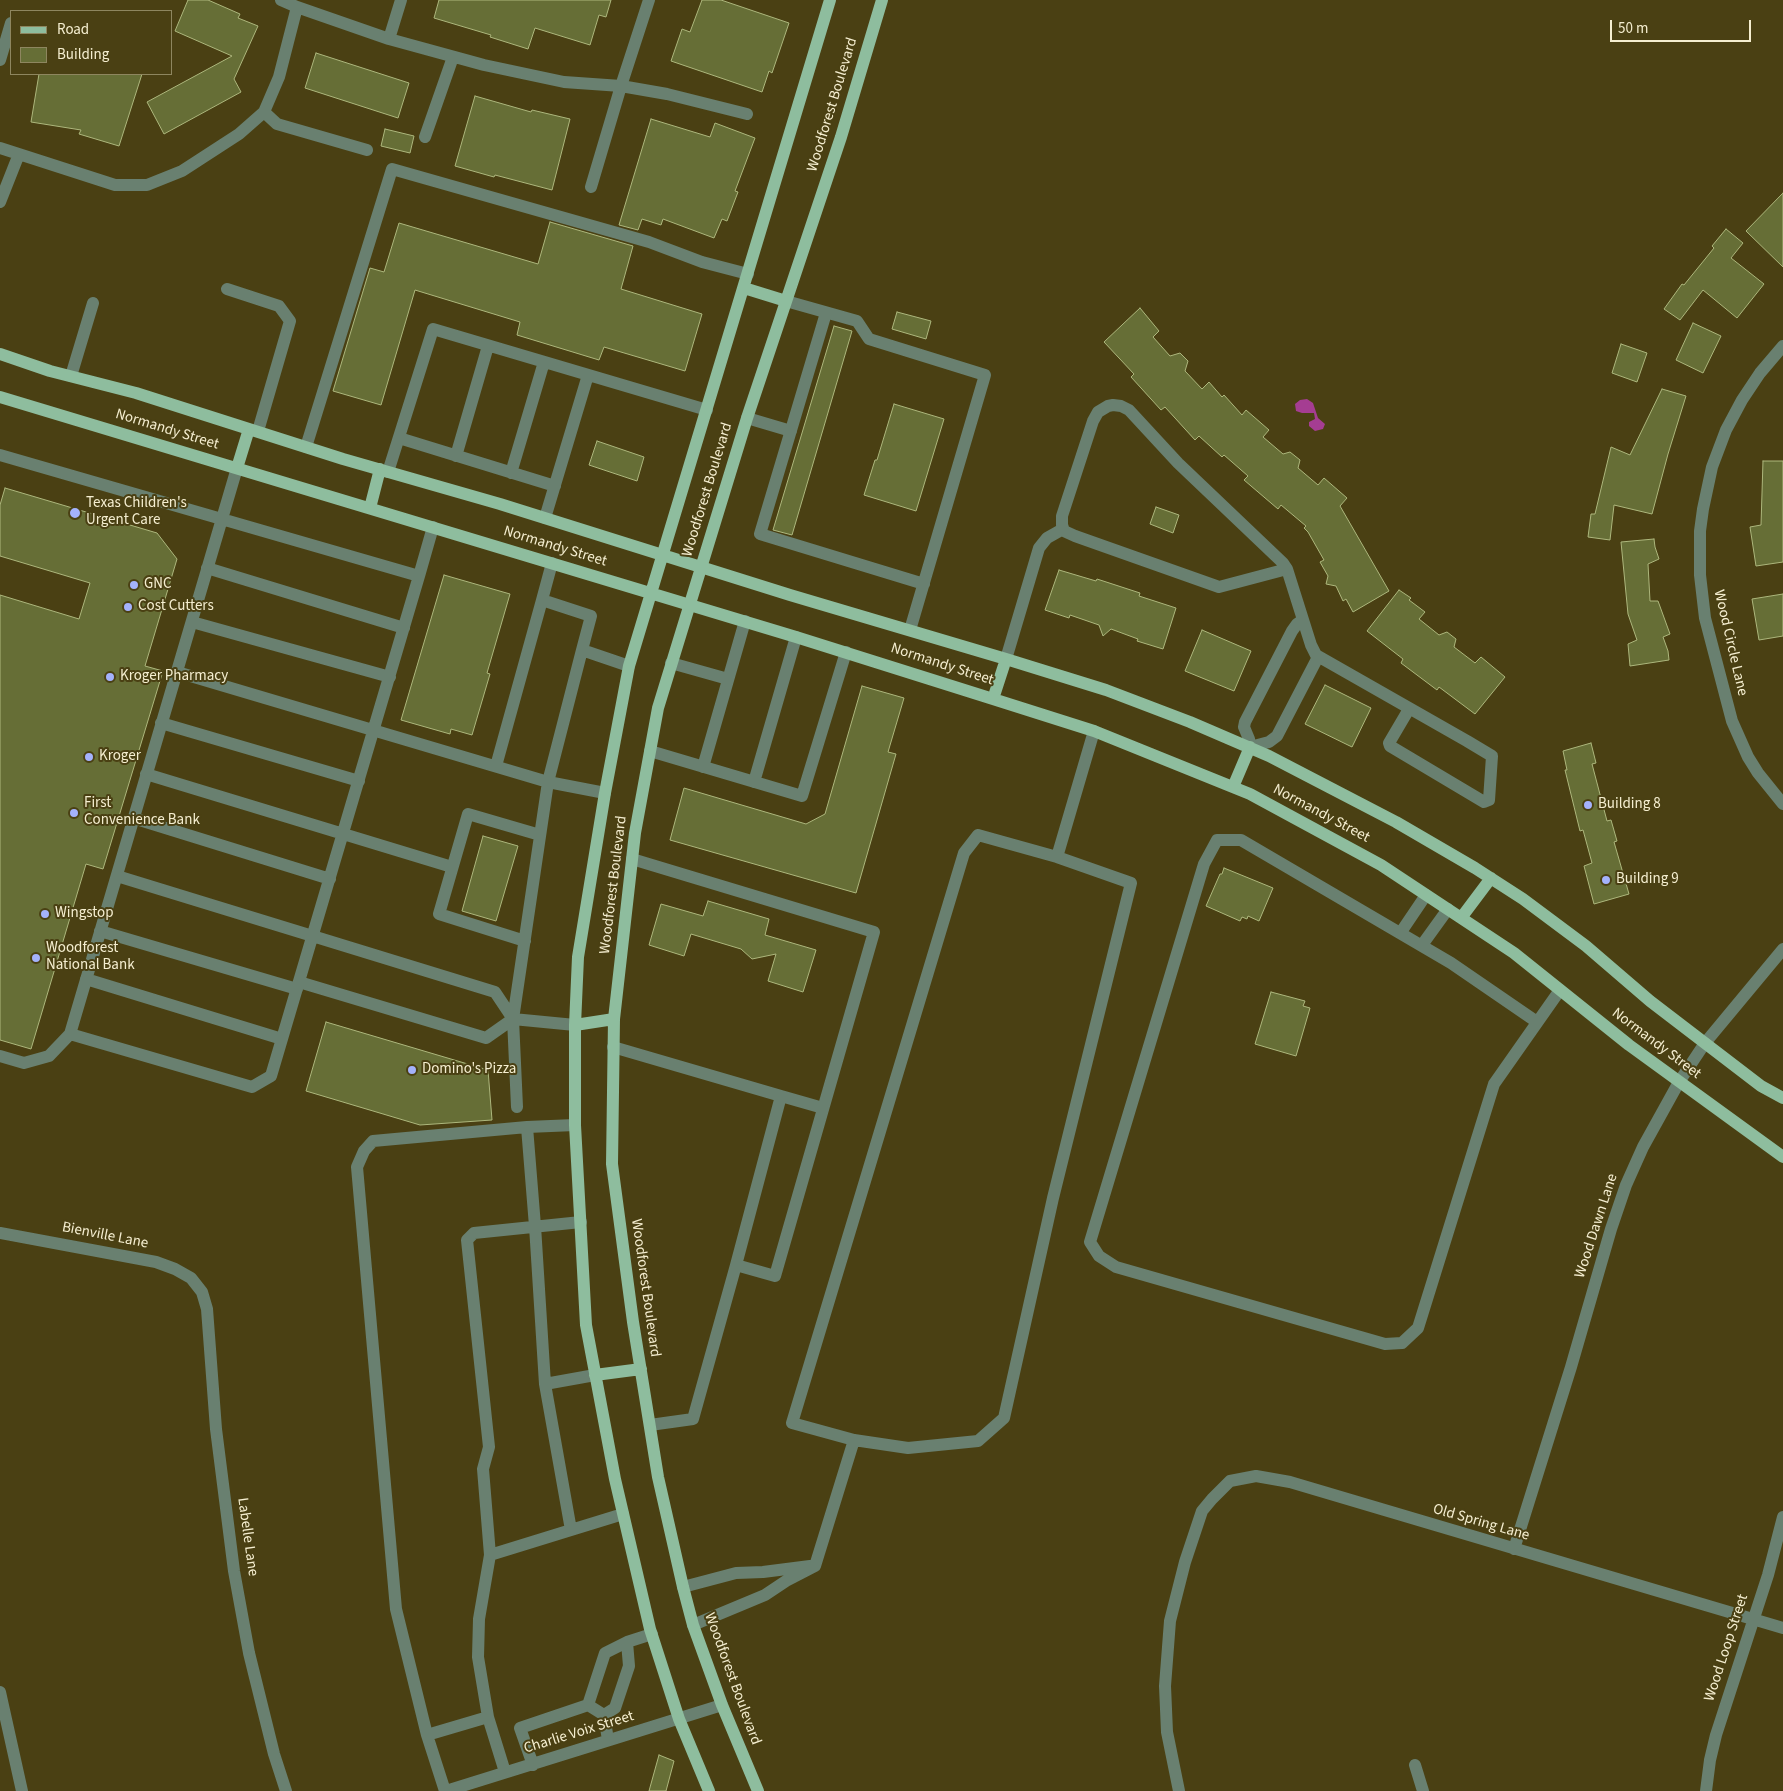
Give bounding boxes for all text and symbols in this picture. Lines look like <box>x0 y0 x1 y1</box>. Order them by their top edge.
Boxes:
legend <box>10 10 172 75</box>
scale bar <box>1613 10 1754 42</box>
text: 50 m <box>1618 18 1648 39</box>
text: Road <box>57 19 89 40</box>
street label: Woodforest Boulevard <box>804 36 862 174</box>
text: Building <box>57 44 109 65</box>
street label: Normandy Street <box>113 406 221 454</box>
street label: Woodforest Boulevard <box>679 421 737 559</box>
place label: Texas Children's Urgent Care <box>86 495 187 530</box>
marker: Texas Children's Urgent Care <box>68 506 82 520</box>
street label: Normandy Street <box>501 523 609 571</box>
place label: GNC <box>144 576 172 594</box>
marker: GNC <box>128 579 140 591</box>
street label: Wood Circle Lane <box>1709 588 1751 698</box>
place label: Cost Cutters <box>138 598 214 616</box>
marker: Cost Cutters <box>122 601 134 613</box>
street label: Normandy Street <box>888 640 996 690</box>
place label: Kroger Pharmacy <box>120 668 228 686</box>
marker: Kroger Pharmacy <box>104 671 116 683</box>
place label: Kroger <box>99 748 141 766</box>
marker: Kroger <box>83 751 95 763</box>
street label: Normandy Street <box>1269 781 1373 847</box>
place label: First Convenience Bank <box>84 795 200 830</box>
place label: Building 8 <box>1598 796 1661 814</box>
marker: Building 8 <box>1582 799 1594 811</box>
marker: First Convenience Bank <box>68 807 80 819</box>
street label: Woodforest Boulevard <box>597 815 631 955</box>
place label: Building 9 <box>1616 871 1679 889</box>
marker: Building 9 <box>1600 874 1612 886</box>
place label: Wingstop <box>55 905 114 923</box>
marker: Wingstop <box>39 908 51 920</box>
place label: Woodforest National Bank <box>46 940 135 975</box>
marker: Woodforest National Bank <box>30 952 42 964</box>
street label: Normandy Street <box>1608 1005 1704 1083</box>
place label: Domino's Pizza <box>422 1061 516 1079</box>
marker: Domino's Pizza <box>406 1064 418 1076</box>
street label: Wood Dawn Lane <box>1572 1172 1622 1280</box>
street label: Woodforest Boulevard <box>626 1218 664 1358</box>
street label: Bienville Lane <box>60 1219 150 1253</box>
street label: Labelle Lane <box>233 1497 261 1577</box>
street label: Old Spring Lane <box>1431 1501 1531 1545</box>
street label: Wood Loop Street <box>1701 1592 1753 1704</box>
street label: Woodforest Boulevard <box>700 1610 764 1748</box>
street label: Charlie Voix Street <box>522 1708 636 1758</box>

